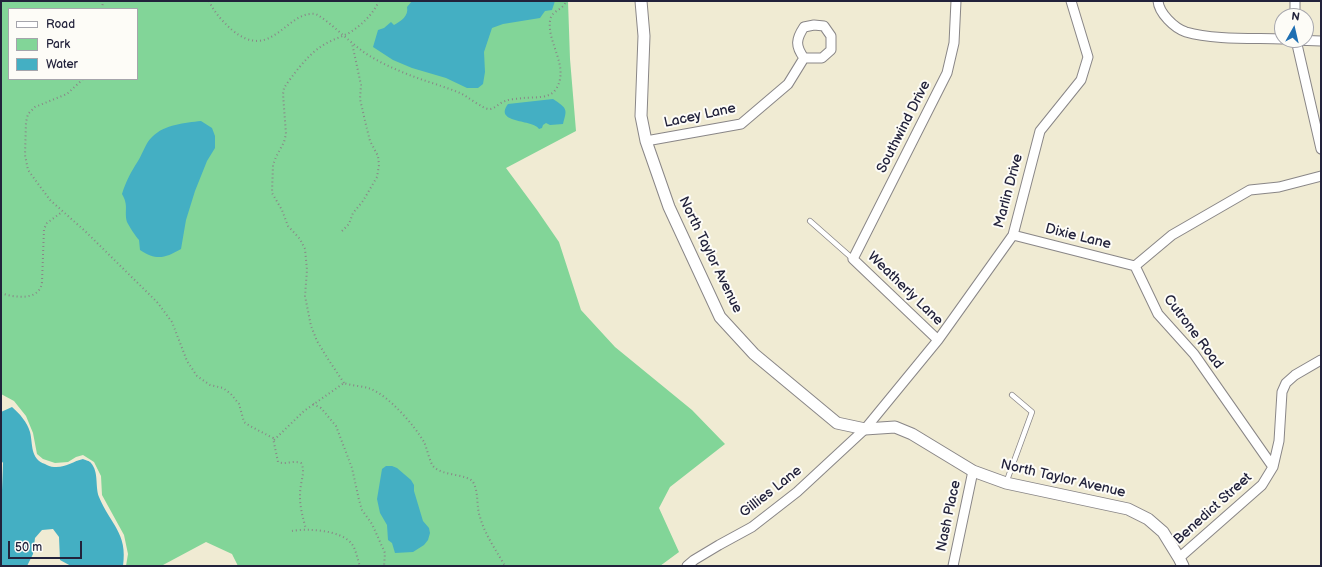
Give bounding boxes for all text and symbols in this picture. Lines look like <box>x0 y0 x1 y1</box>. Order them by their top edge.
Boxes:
legend <box>8 8 138 80</box>
north arrow <box>1274 8 1314 48</box>
text: N <box>1291 10 1301 24</box>
text: Road <box>46 17 75 32</box>
text: Park <box>46 37 70 52</box>
text: Water <box>46 57 78 72</box>
street label: Southwind Drive <box>874 78 934 176</box>
street label: Lacey Lane <box>663 100 737 132</box>
street label: Marlin Drive <box>991 152 1027 230</box>
street label: North Taylor Avenue <box>675 194 745 316</box>
street label: Dixie Lane <box>1043 221 1113 253</box>
street label: Weatherly Lane <box>864 249 946 329</box>
street label: Cutrone Road <box>1160 292 1226 372</box>
street label: North Taylor Avenue <box>999 456 1127 502</box>
street label: Gillies Lane <box>737 463 805 521</box>
street label: Benedict Street <box>1170 470 1256 548</box>
street label: Nash Place <box>933 479 965 553</box>
scale bar <box>10 533 84 559</box>
text: 50 m <box>15 540 42 555</box>

